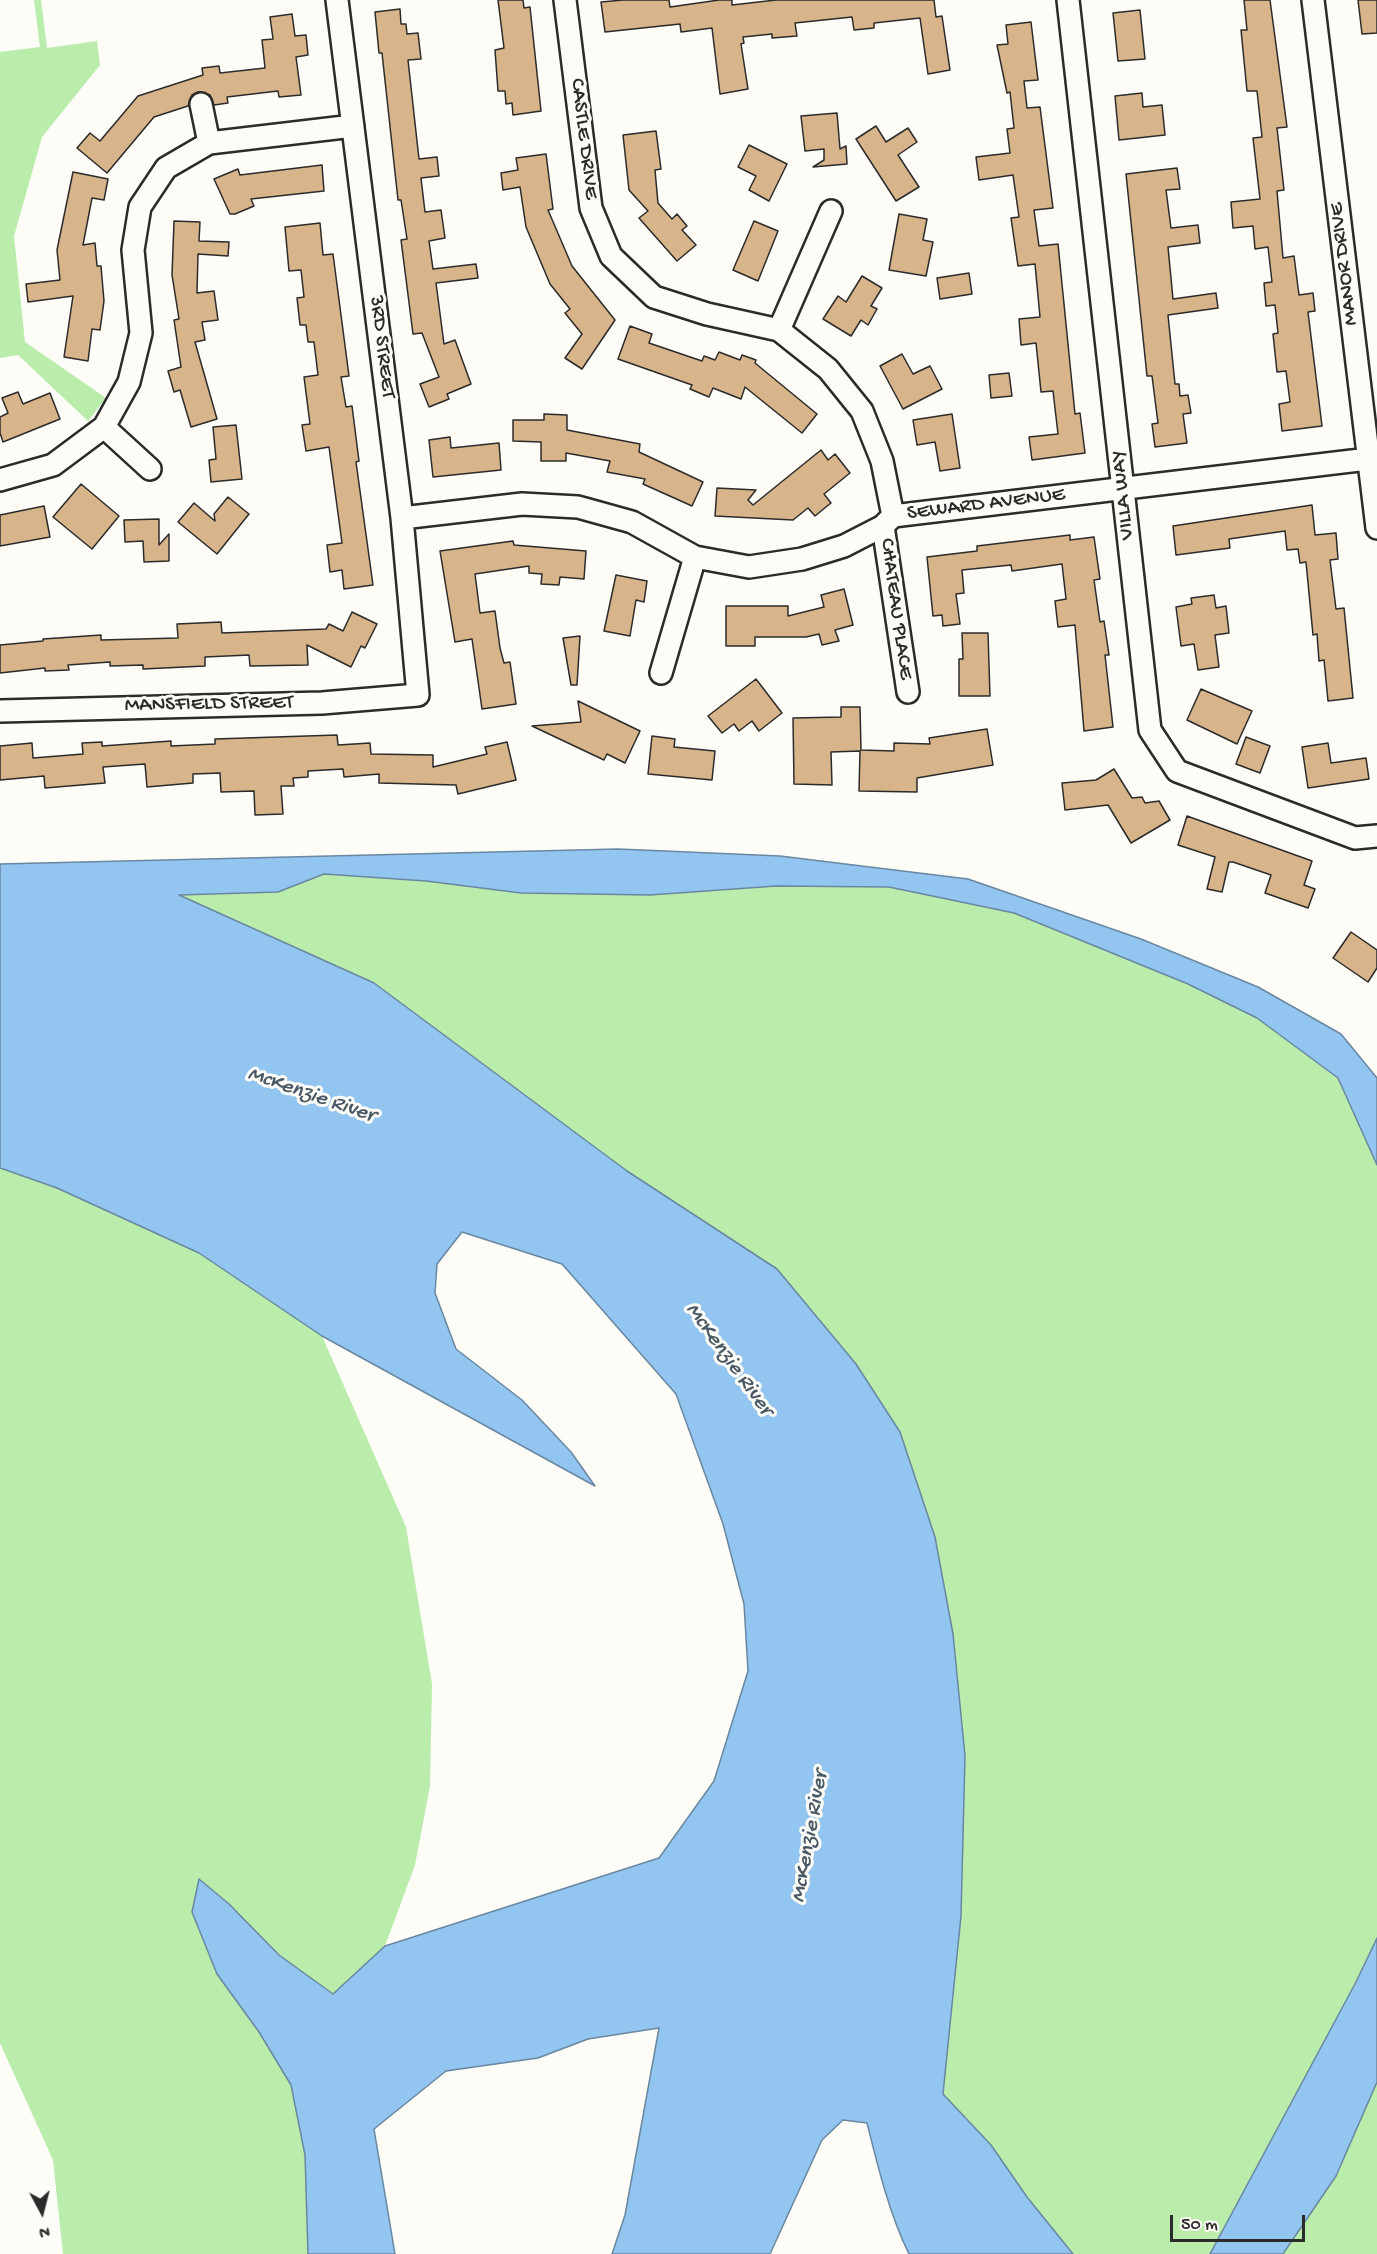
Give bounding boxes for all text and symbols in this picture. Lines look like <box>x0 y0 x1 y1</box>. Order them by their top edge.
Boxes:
street label: CASTLE DRIVE <box>563 77 603 201</box>
street label: MANOR DRIVE <box>1325 201 1365 327</box>
street label: 3RD STREET <box>362 294 400 400</box>
street label: VILLA WAY <box>1107 449 1141 541</box>
street label: SEWARD AVENUE <box>906 483 1066 527</box>
street label: CHATEAU PLACE <box>873 537 917 681</box>
street label: MANSFIELD STREET <box>124 691 294 719</box>
water label: McKenzie River <box>244 1062 378 1130</box>
water label: McKenzie River <box>678 1299 778 1421</box>
water label: McKenzie River <box>786 1769 836 1905</box>
north arrow <box>12 2182 72 2242</box>
scale bar <box>1173 2203 1308 2241</box>
text: 50 m <box>1181 2215 1218 2236</box>
text: N <box>38 2220 51 2240</box>

